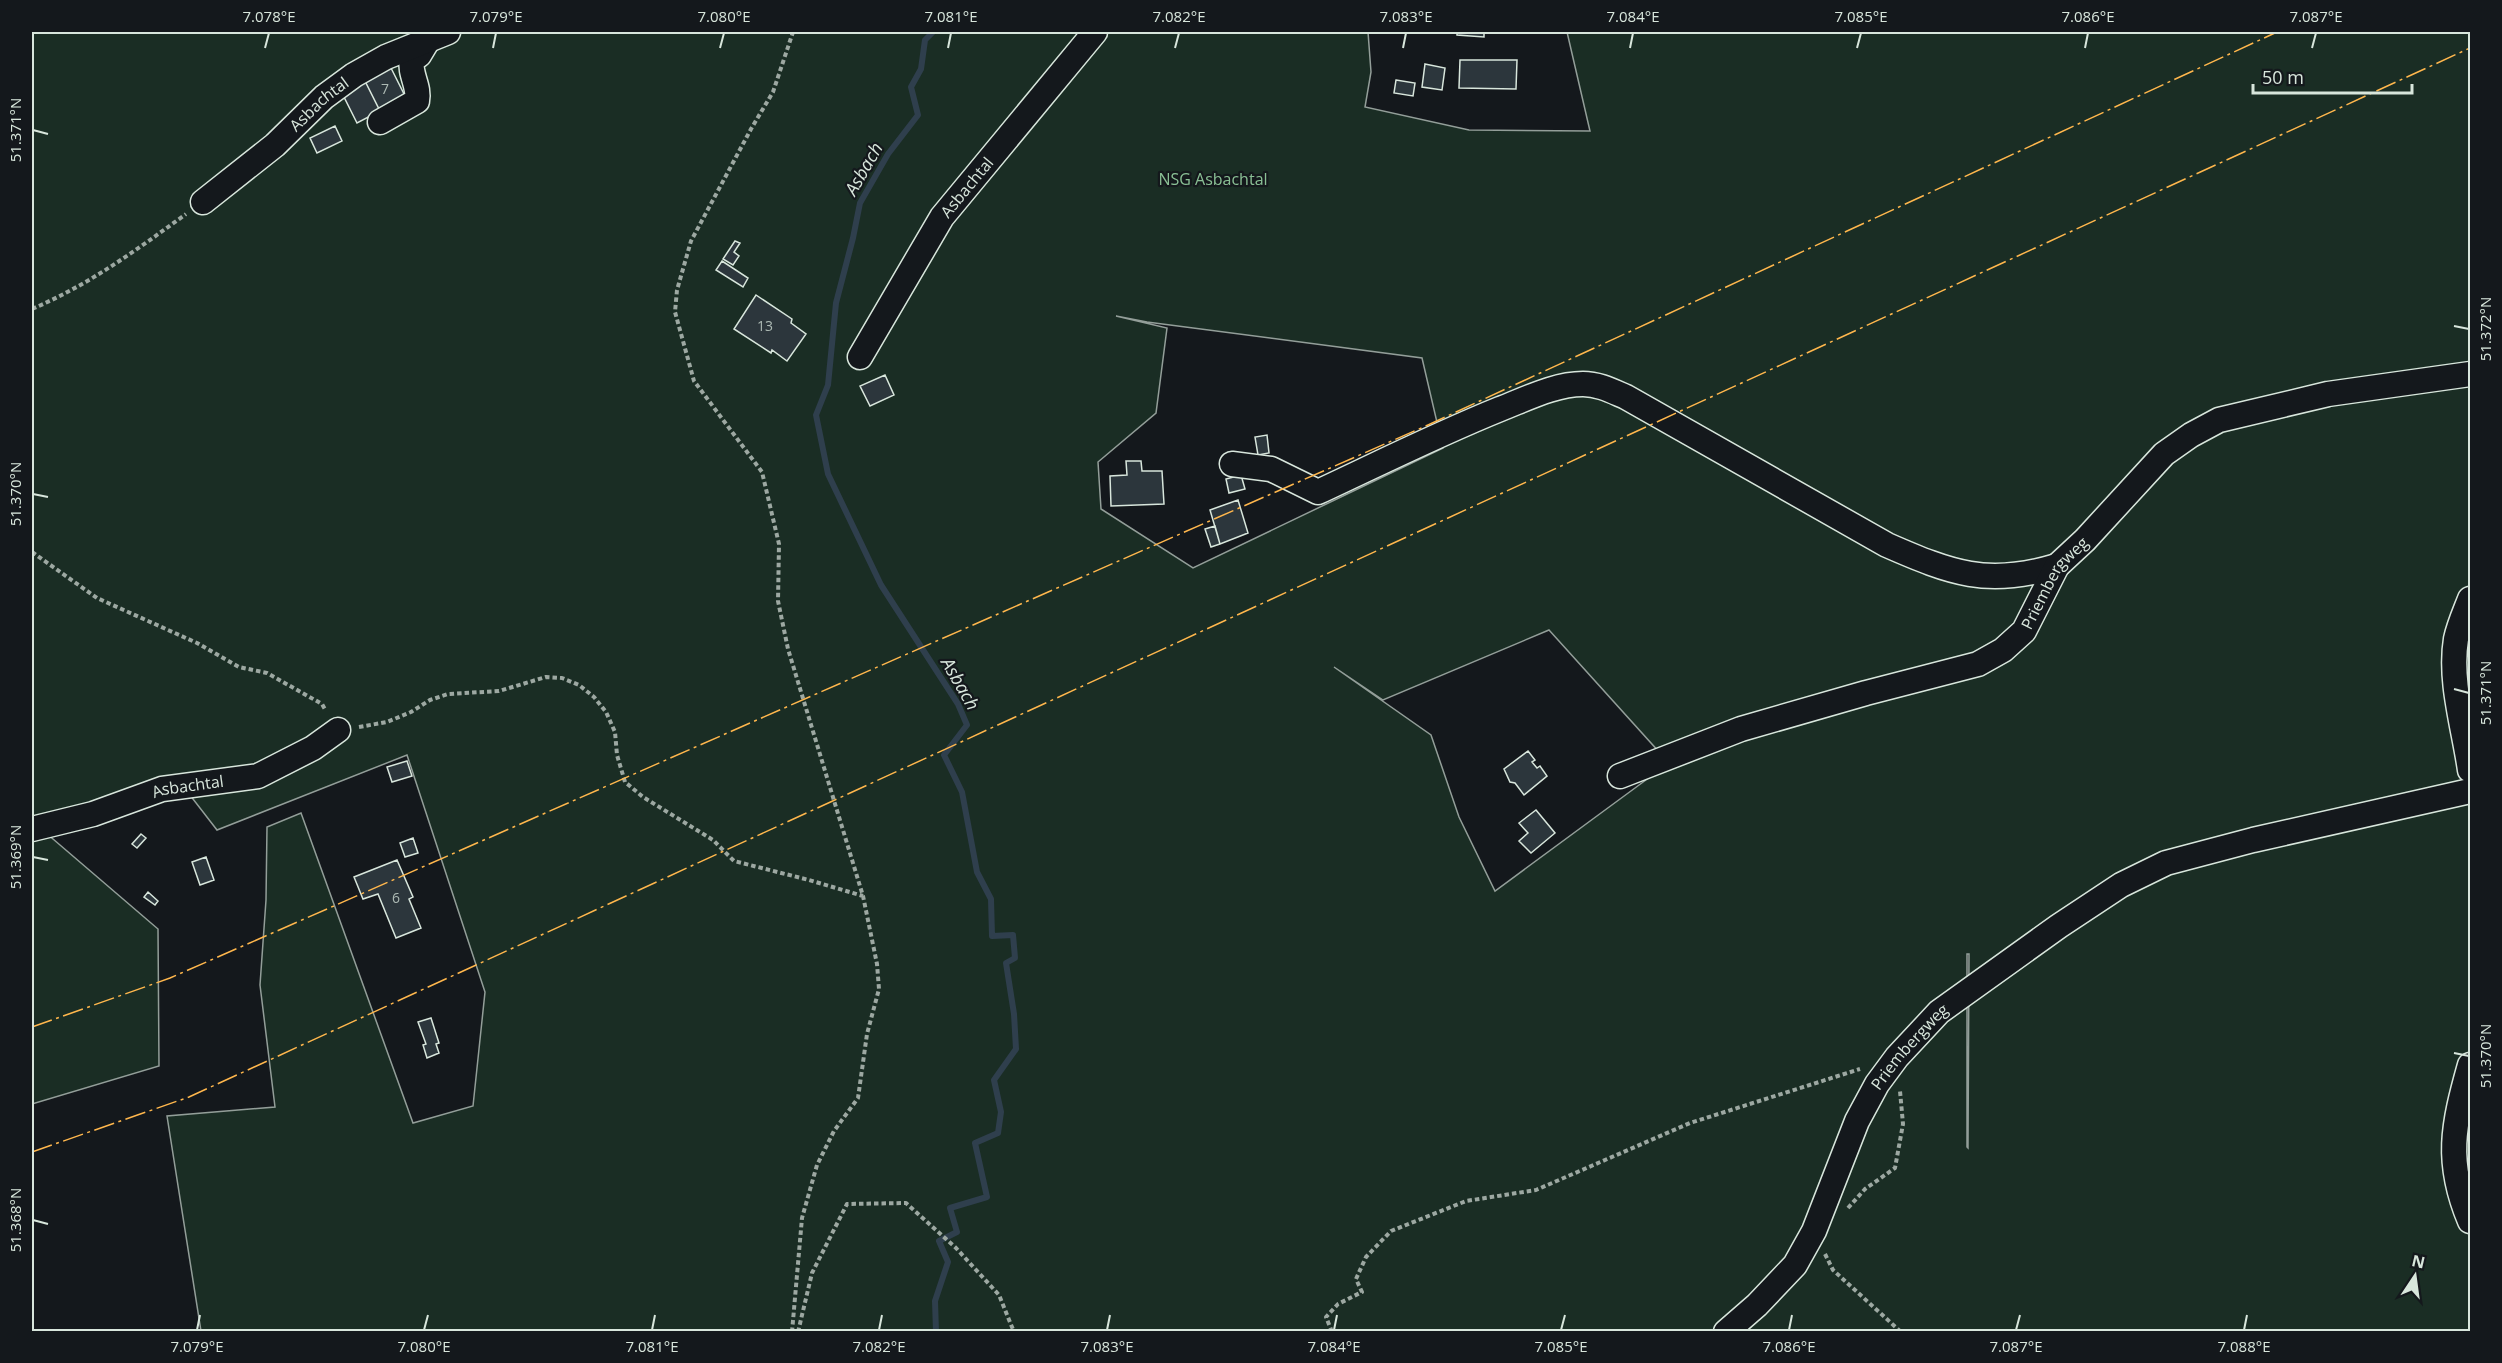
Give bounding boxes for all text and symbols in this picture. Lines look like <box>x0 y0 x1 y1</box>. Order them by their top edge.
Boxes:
text: 7.078°E <box>242 6 296 26</box>
text: 7.079°E <box>469 6 523 26</box>
text: 7.080°E <box>697 6 751 26</box>
text: 7.081°E <box>924 6 978 26</box>
text: 7.082°E <box>1152 6 1206 26</box>
text: 7.083°E <box>1379 6 1433 26</box>
text: 7.084°E <box>1606 6 1660 26</box>
text: 7.085°E <box>1834 6 1888 26</box>
text: 7.086°E <box>2061 6 2115 26</box>
text: 7.087°E <box>2289 6 2343 26</box>
scale bar <box>2253 57 2412 95</box>
text: 50 m <box>2262 65 2304 89</box>
street label: Asbachtal <box>284 72 353 136</box>
house number: 7 <box>381 79 389 98</box>
text: 51.371°N <box>5 98 25 162</box>
water label: Asbach <box>838 138 888 201</box>
street label: Asbachtal <box>935 152 998 222</box>
park label: NSG Asbachtal <box>1158 168 1268 190</box>
text: 51.372°N <box>2475 297 2495 361</box>
house number: 13 <box>757 316 773 335</box>
text: 51.370°N <box>5 462 25 526</box>
street label: Priembergweg <box>2016 531 2093 633</box>
water label: Asbach <box>935 651 985 714</box>
text: 51.371°N <box>2475 661 2495 725</box>
street label: Asbachtal <box>148 770 225 803</box>
text: 51.369°N <box>5 825 25 889</box>
house number: 6 <box>392 888 400 907</box>
street label: Priembergweg <box>1866 998 1953 1094</box>
text: 51.370°N <box>2475 1024 2495 1088</box>
text: 51.368°N <box>5 1188 25 1252</box>
north arrow <box>2385 1246 2445 1306</box>
text: N <box>2410 1249 2427 1274</box>
text: 7.079°E <box>170 1336 224 1356</box>
text: 7.080°E <box>397 1336 451 1356</box>
text: 7.081°E <box>625 1336 679 1356</box>
text: 7.082°E <box>852 1336 906 1356</box>
text: 7.083°E <box>1080 1336 1134 1356</box>
text: 7.084°E <box>1307 1336 1361 1356</box>
text: 7.085°E <box>1534 1336 1588 1356</box>
text: 7.086°E <box>1762 1336 1816 1356</box>
text: 7.087°E <box>1989 1336 2043 1356</box>
text: 7.088°E <box>2217 1336 2271 1356</box>

